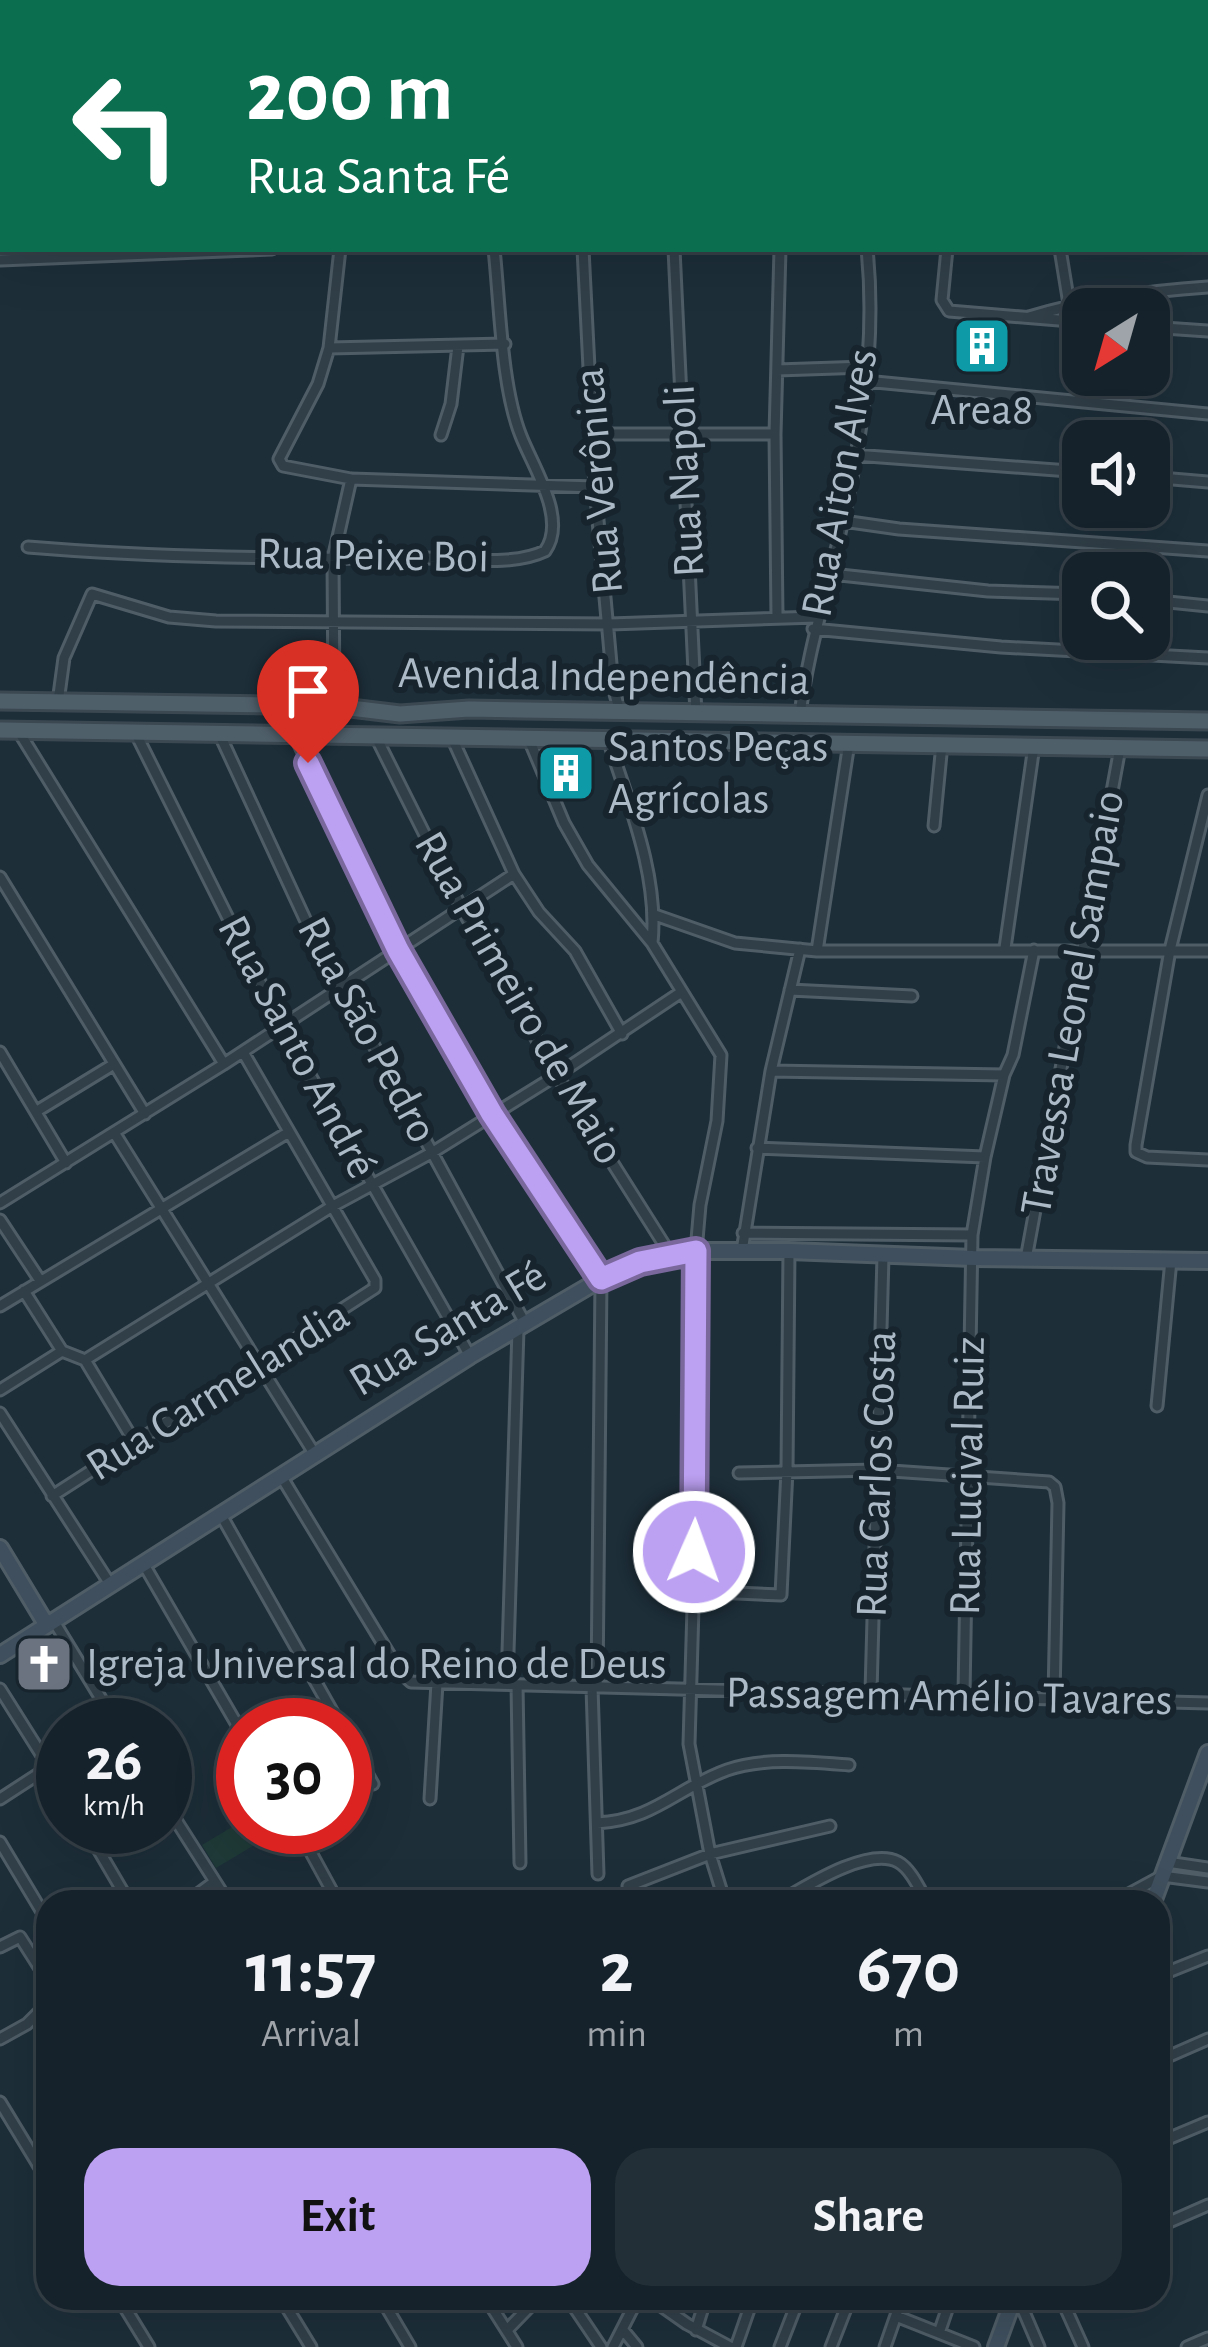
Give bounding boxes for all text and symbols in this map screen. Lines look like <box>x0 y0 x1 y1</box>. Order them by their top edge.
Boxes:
icon: left <box>48 48 204 204</box>
text: 200 m <box>246 52 454 136</box>
text: Rua Santa Fé <box>246 150 510 204</box>
north arrow <box>1062 288 1170 396</box>
map controls <box>1062 288 1170 660</box>
building icon: Area8 <box>951 315 1013 377</box>
street label: Rua Aiton Alves <box>794 346 886 620</box>
street label: Rua Verônica <box>567 366 631 596</box>
street label: Rua Napoli <box>657 384 713 578</box>
place label: Area8 <box>931 388 1033 433</box>
button: sound <box>1062 420 1170 528</box>
street label: Rua Peixe Boi <box>257 531 489 581</box>
button: search <box>1062 552 1170 660</box>
pin <box>257 640 359 763</box>
street label: Avenida Independência <box>398 651 810 703</box>
icon: arrive <box>275 658 341 724</box>
place label: Santos Peças Agrícolas <box>608 725 828 822</box>
building icon: Santos Peças Agrícolas <box>535 742 597 804</box>
street label: Travessa Leonel Sampaio <box>1013 787 1133 1219</box>
street label: Rua Primeiro de Maio <box>406 824 632 1172</box>
street label: Rua Santo André <box>209 909 385 1185</box>
street label: Rua São Pedro <box>289 910 445 1150</box>
street label: Rua Santa Fé <box>342 1253 554 1405</box>
street label: Rua Carmelandia <box>79 1292 357 1490</box>
street label: Rua Carlos Costa <box>850 1330 904 1618</box>
street label: Rua Lucival Ruiz <box>943 1336 993 1616</box>
position arrow <box>631 1489 757 1615</box>
church icon: Igreja Universal do Reino de Deus <box>13 1633 75 1695</box>
place label: Igreja Universal do Reino de Deus <box>86 1642 667 1687</box>
street label: Passagem Amélio Tavares <box>725 1671 1173 1723</box>
speed limit sign: 30 <box>216 1698 372 1854</box>
text: 26 <box>85 1731 143 1791</box>
text: km/h <box>83 1791 145 1821</box>
text: 11:57 <box>246 1933 376 2005</box>
text: 2 <box>600 1933 634 2005</box>
text: 670 <box>857 1933 960 2005</box>
text: Arrival <box>261 2015 361 2054</box>
text: min <box>586 2015 647 2054</box>
text: m <box>893 2015 924 2054</box>
button: Exit <box>84 2148 591 2286</box>
button: Share <box>615 2148 1122 2286</box>

